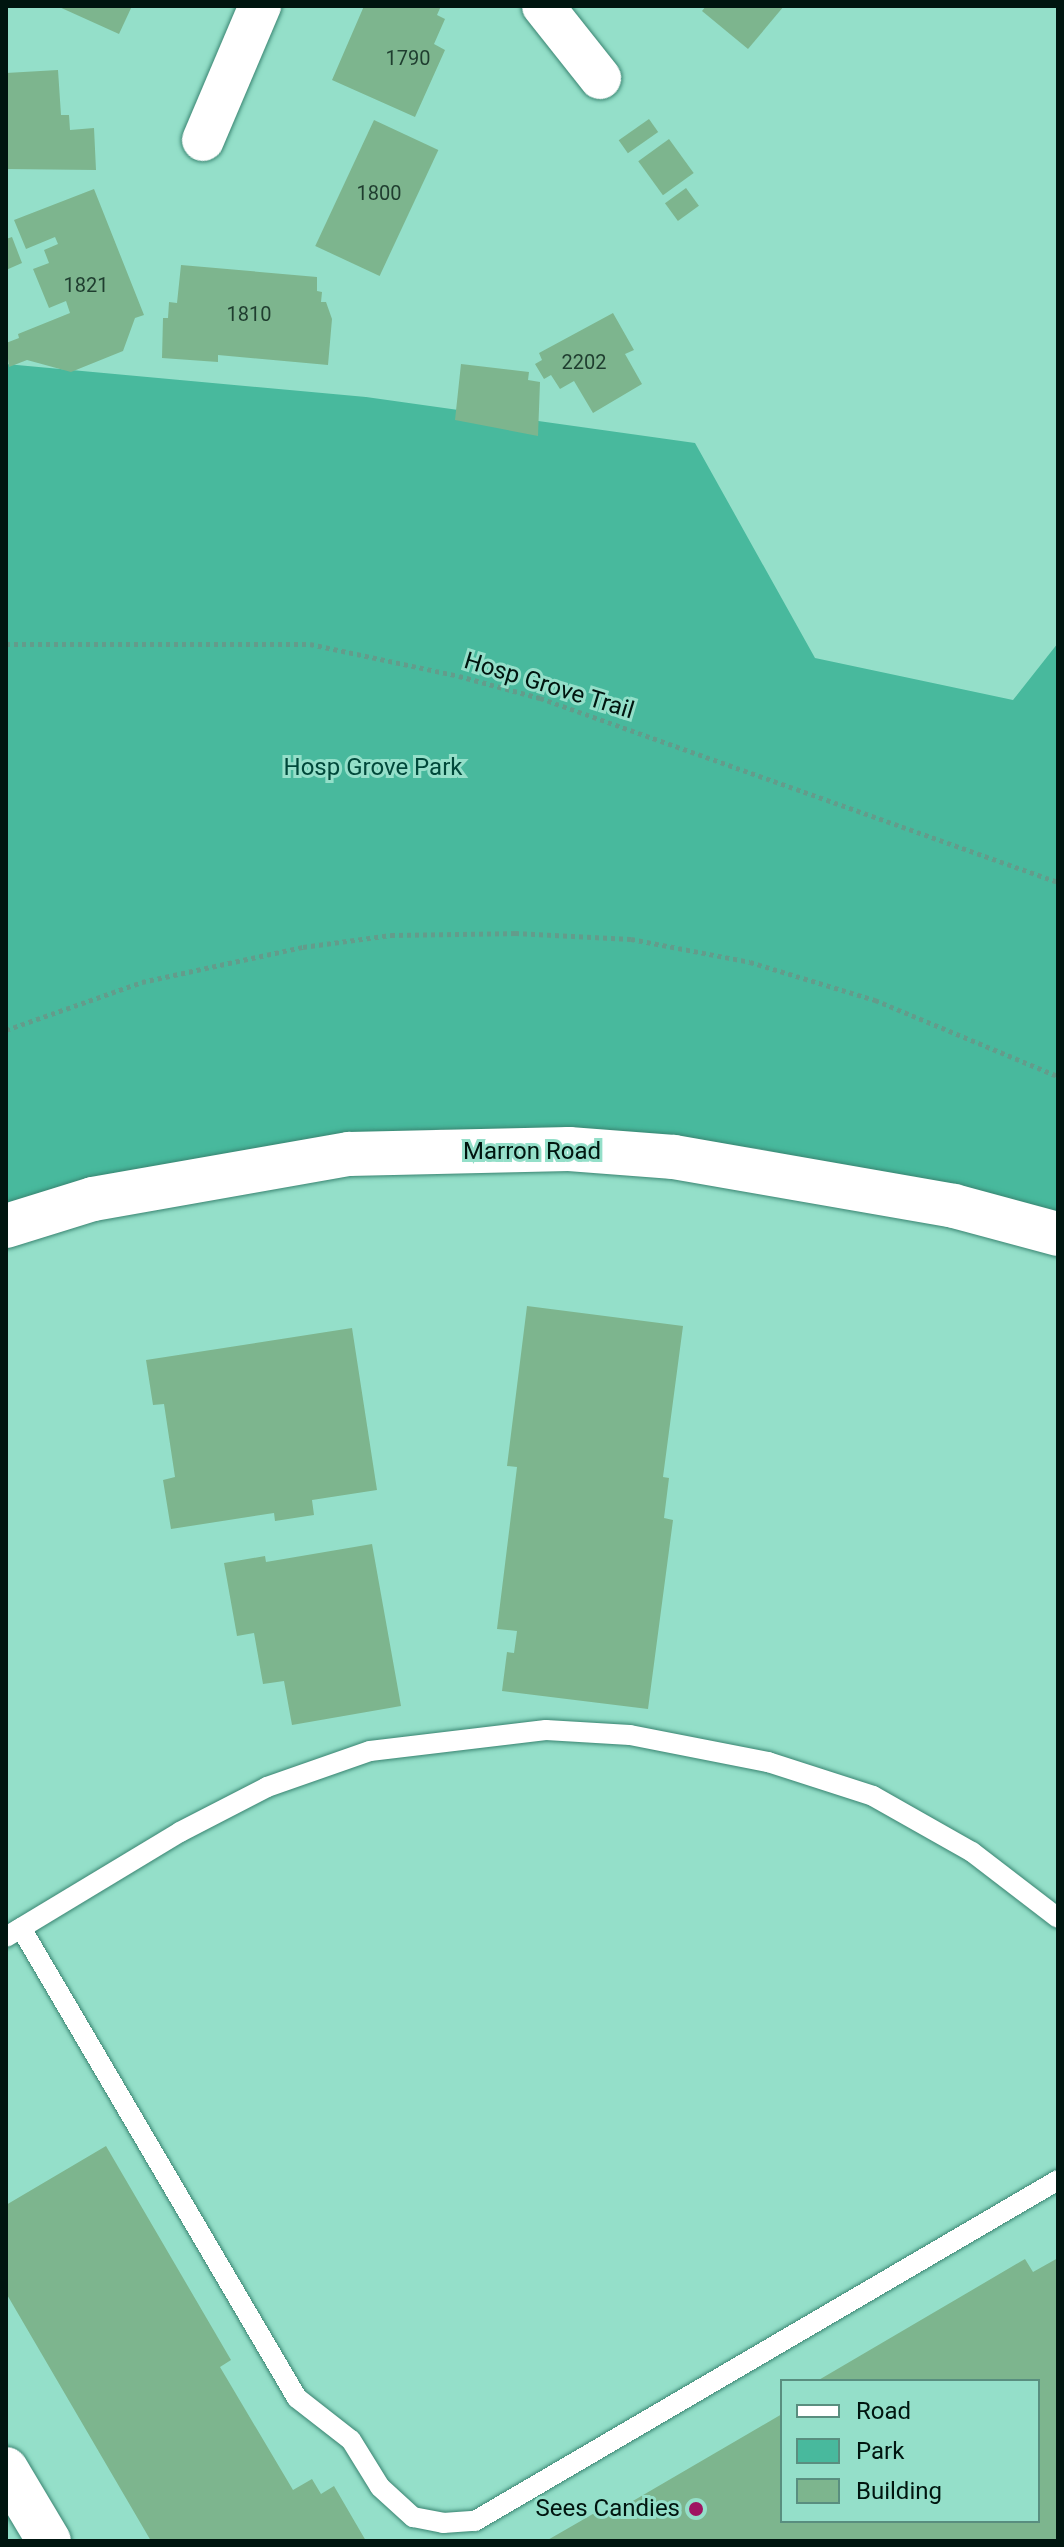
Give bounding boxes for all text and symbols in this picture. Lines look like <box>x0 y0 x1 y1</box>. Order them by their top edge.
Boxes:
house number: 1790 <box>386 46 430 70</box>
house number: 1800 <box>357 181 401 205</box>
house number: 1821 <box>64 273 108 297</box>
house number: 1810 <box>227 302 271 326</box>
house number: 2202 <box>562 350 606 374</box>
street label: Hosp Grove Trail <box>460 646 638 726</box>
park label: Hosp Grove Park <box>284 754 462 782</box>
street label: Marron Road <box>463 1138 601 1166</box>
legend <box>780 2379 1040 2523</box>
text: Road <box>856 2397 911 2425</box>
text: Park <box>856 2437 904 2465</box>
text: Building <box>856 2477 942 2505</box>
place label: Sees Candies <box>536 2495 680 2523</box>
marker: Sees Candies <box>687 2500 705 2518</box>

